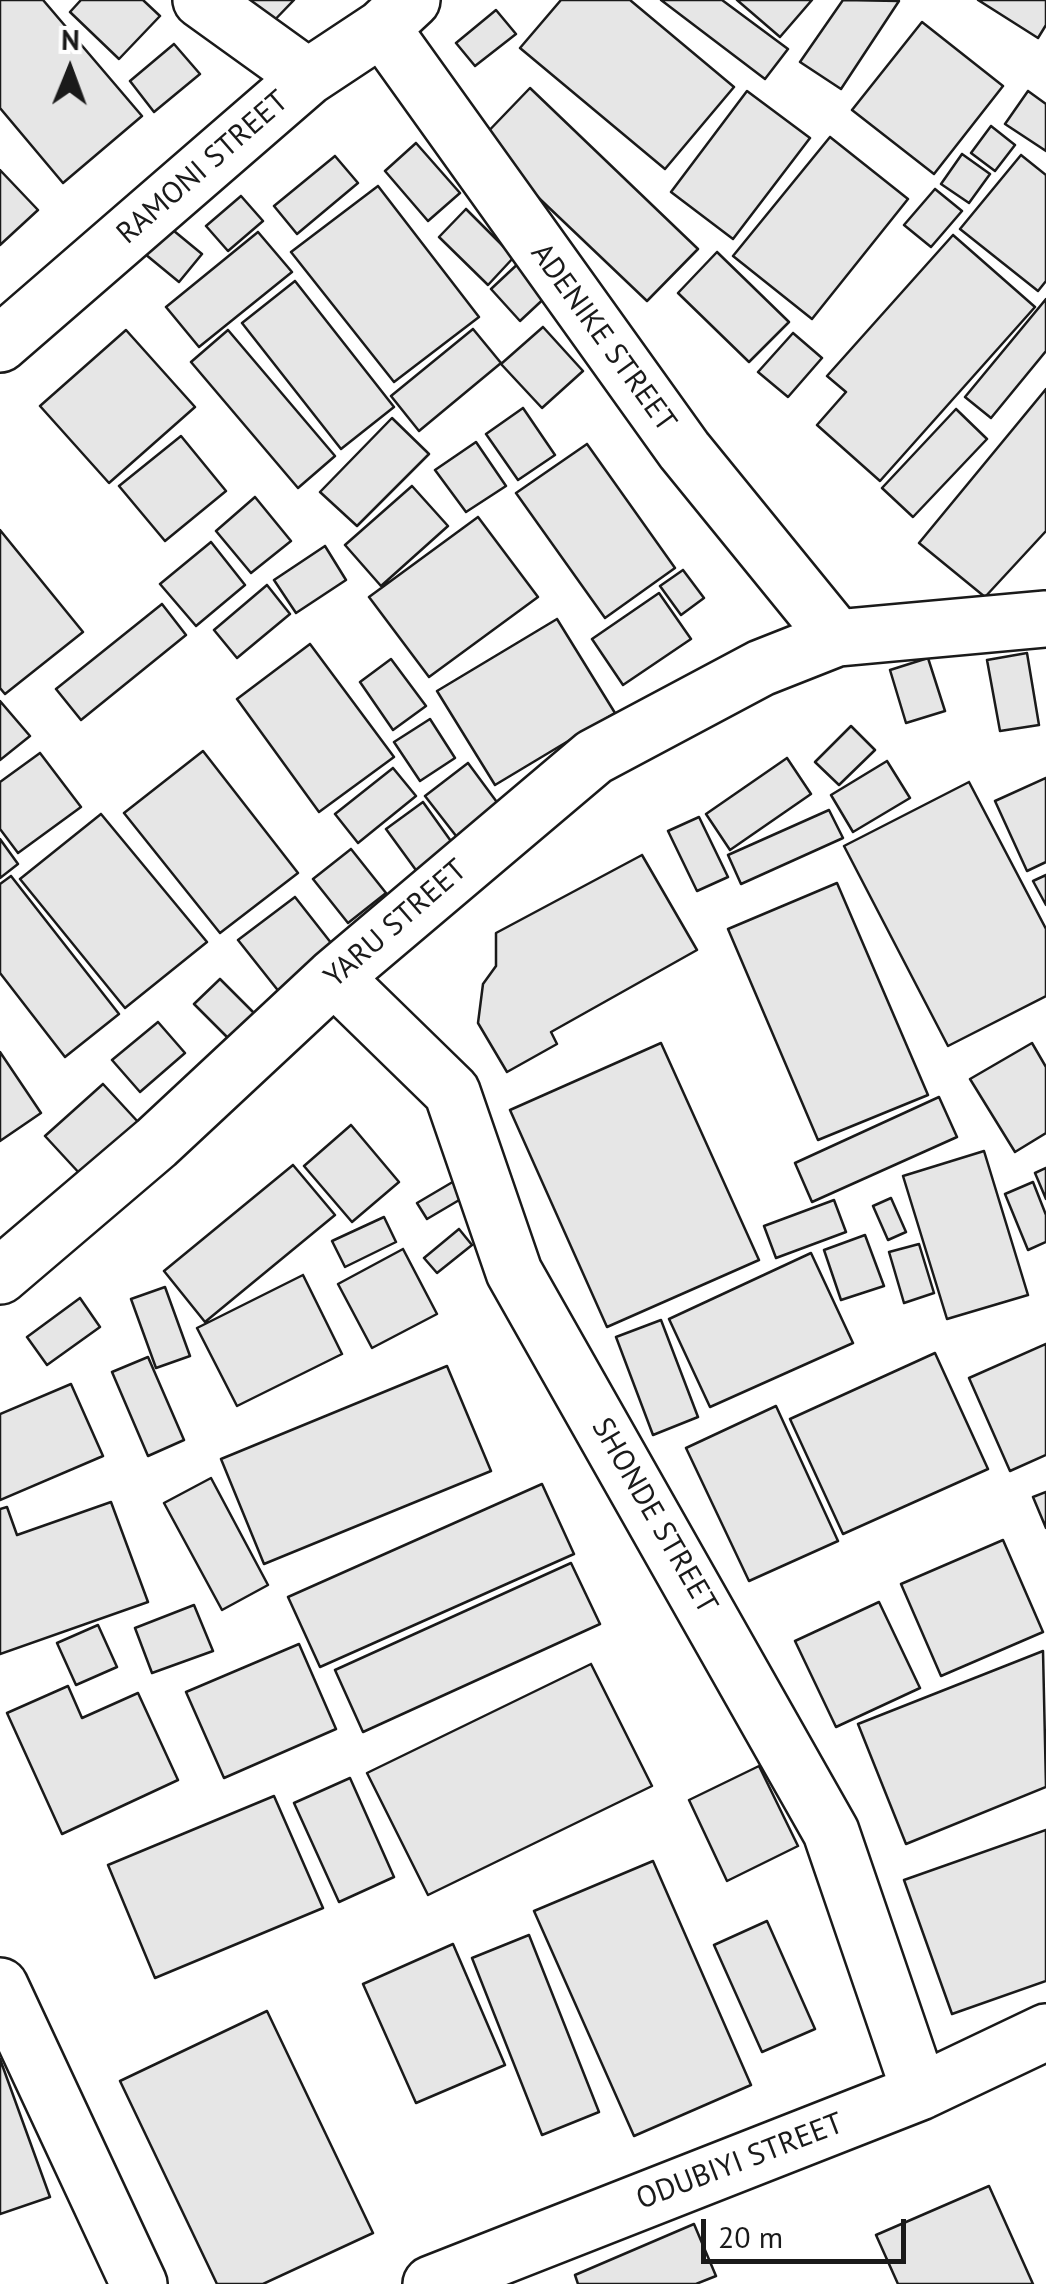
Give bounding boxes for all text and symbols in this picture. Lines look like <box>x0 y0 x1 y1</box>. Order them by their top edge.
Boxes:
north arrow <box>20 20 120 120</box>
text: N <box>61 21 80 58</box>
street label: RAMONI STREET <box>110 84 296 252</box>
street label: ADENIKE STREET <box>523 237 683 439</box>
street label: YARU STREET <box>317 852 475 996</box>
street label: SHONDE STREET <box>583 1412 725 1620</box>
street label: ODUBIYI STREET <box>631 2106 849 2218</box>
scale bar <box>706 2199 911 2261</box>
text: 20 m <box>718 2217 783 2256</box>

